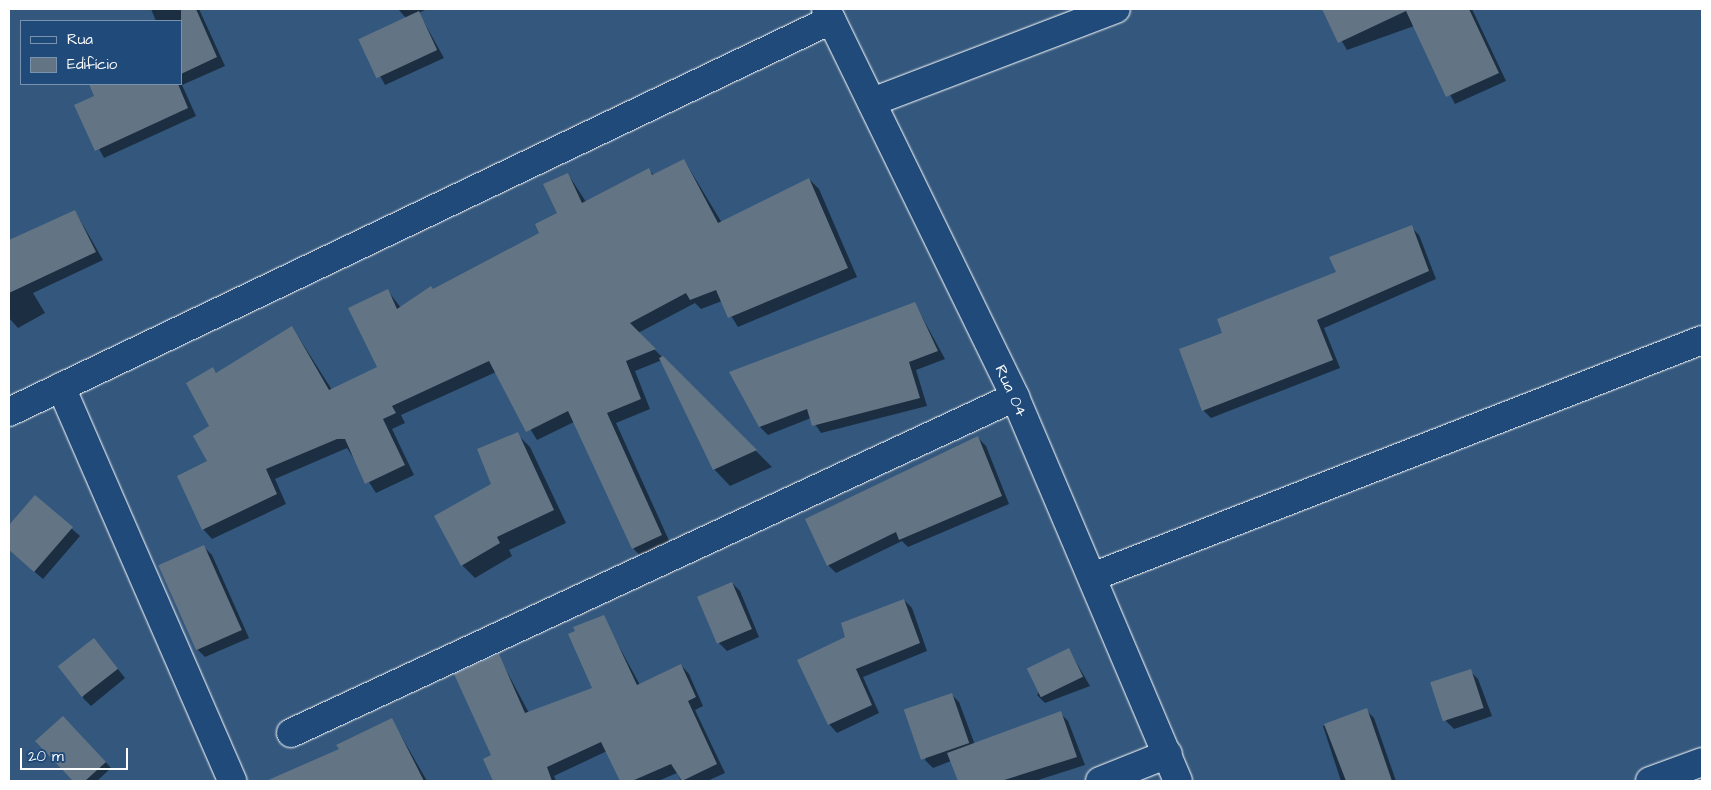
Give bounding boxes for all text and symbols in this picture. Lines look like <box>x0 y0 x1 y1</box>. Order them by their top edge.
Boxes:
legend <box>20 20 182 85</box>
text: Rua <box>67 29 93 50</box>
text: Edifício <box>67 54 117 75</box>
street label: Rua 04 <box>991 362 1031 420</box>
scale bar <box>22 738 130 770</box>
text: 20 m <box>28 746 64 767</box>

